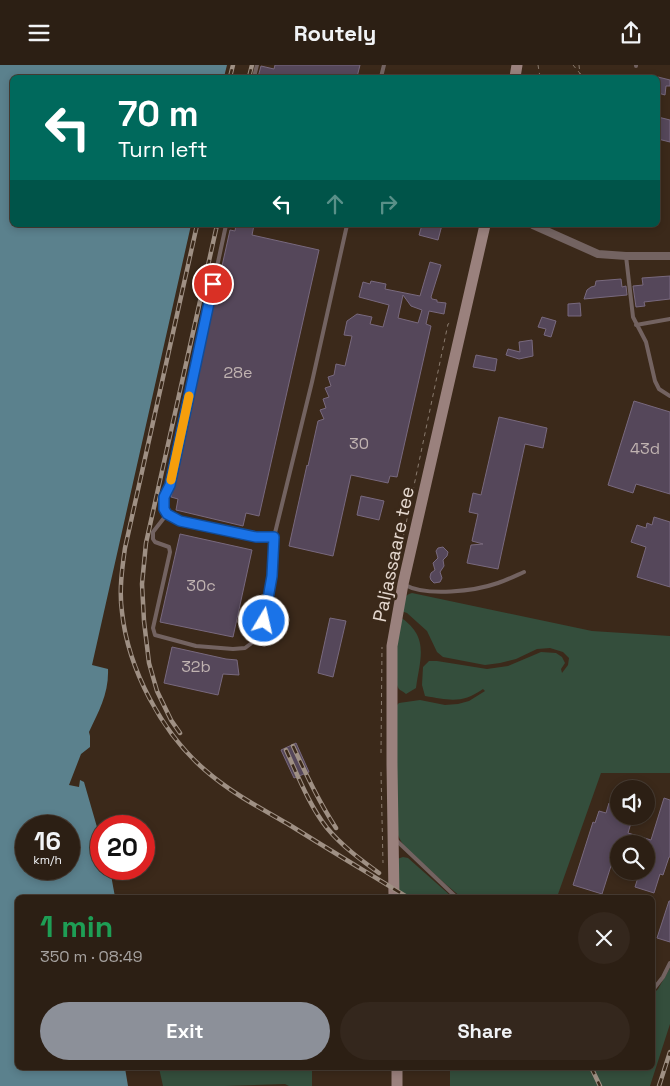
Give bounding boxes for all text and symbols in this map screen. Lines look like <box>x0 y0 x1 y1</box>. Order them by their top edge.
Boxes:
icon: menu <box>25 19 53 47</box>
text: Routely <box>294 19 376 47</box>
icon: share <box>617 19 645 47</box>
text: 70 m <box>118 92 199 136</box>
icon: left <box>35 95 100 160</box>
text: Turn left <box>118 135 208 163</box>
icon: left <box>268 190 296 218</box>
icon: ahead <box>321 190 349 218</box>
icon: right <box>374 190 402 218</box>
pin <box>192 263 234 305</box>
icon: arrive <box>199 270 227 298</box>
house number: 28e <box>223 362 253 383</box>
house number: 30 <box>349 433 369 454</box>
house number: 43d <box>630 438 660 459</box>
street label: Paljassaare tee <box>367 484 420 624</box>
house number: 30c <box>186 575 216 596</box>
position arrow <box>237 594 289 646</box>
house number: 32b <box>181 656 211 677</box>
map controls <box>610 780 655 880</box>
button: sound <box>610 780 655 825</box>
speed limit sign: 20 <box>90 815 155 880</box>
text: 16 <box>34 825 61 857</box>
button: search <box>610 835 655 880</box>
text: km/h <box>33 852 62 868</box>
text: 1 min <box>40 907 113 946</box>
button: close <box>578 912 630 964</box>
text: 350 m · 08:49 <box>40 946 143 967</box>
button: Exit <box>40 1002 330 1060</box>
button: Share <box>340 1002 630 1060</box>

